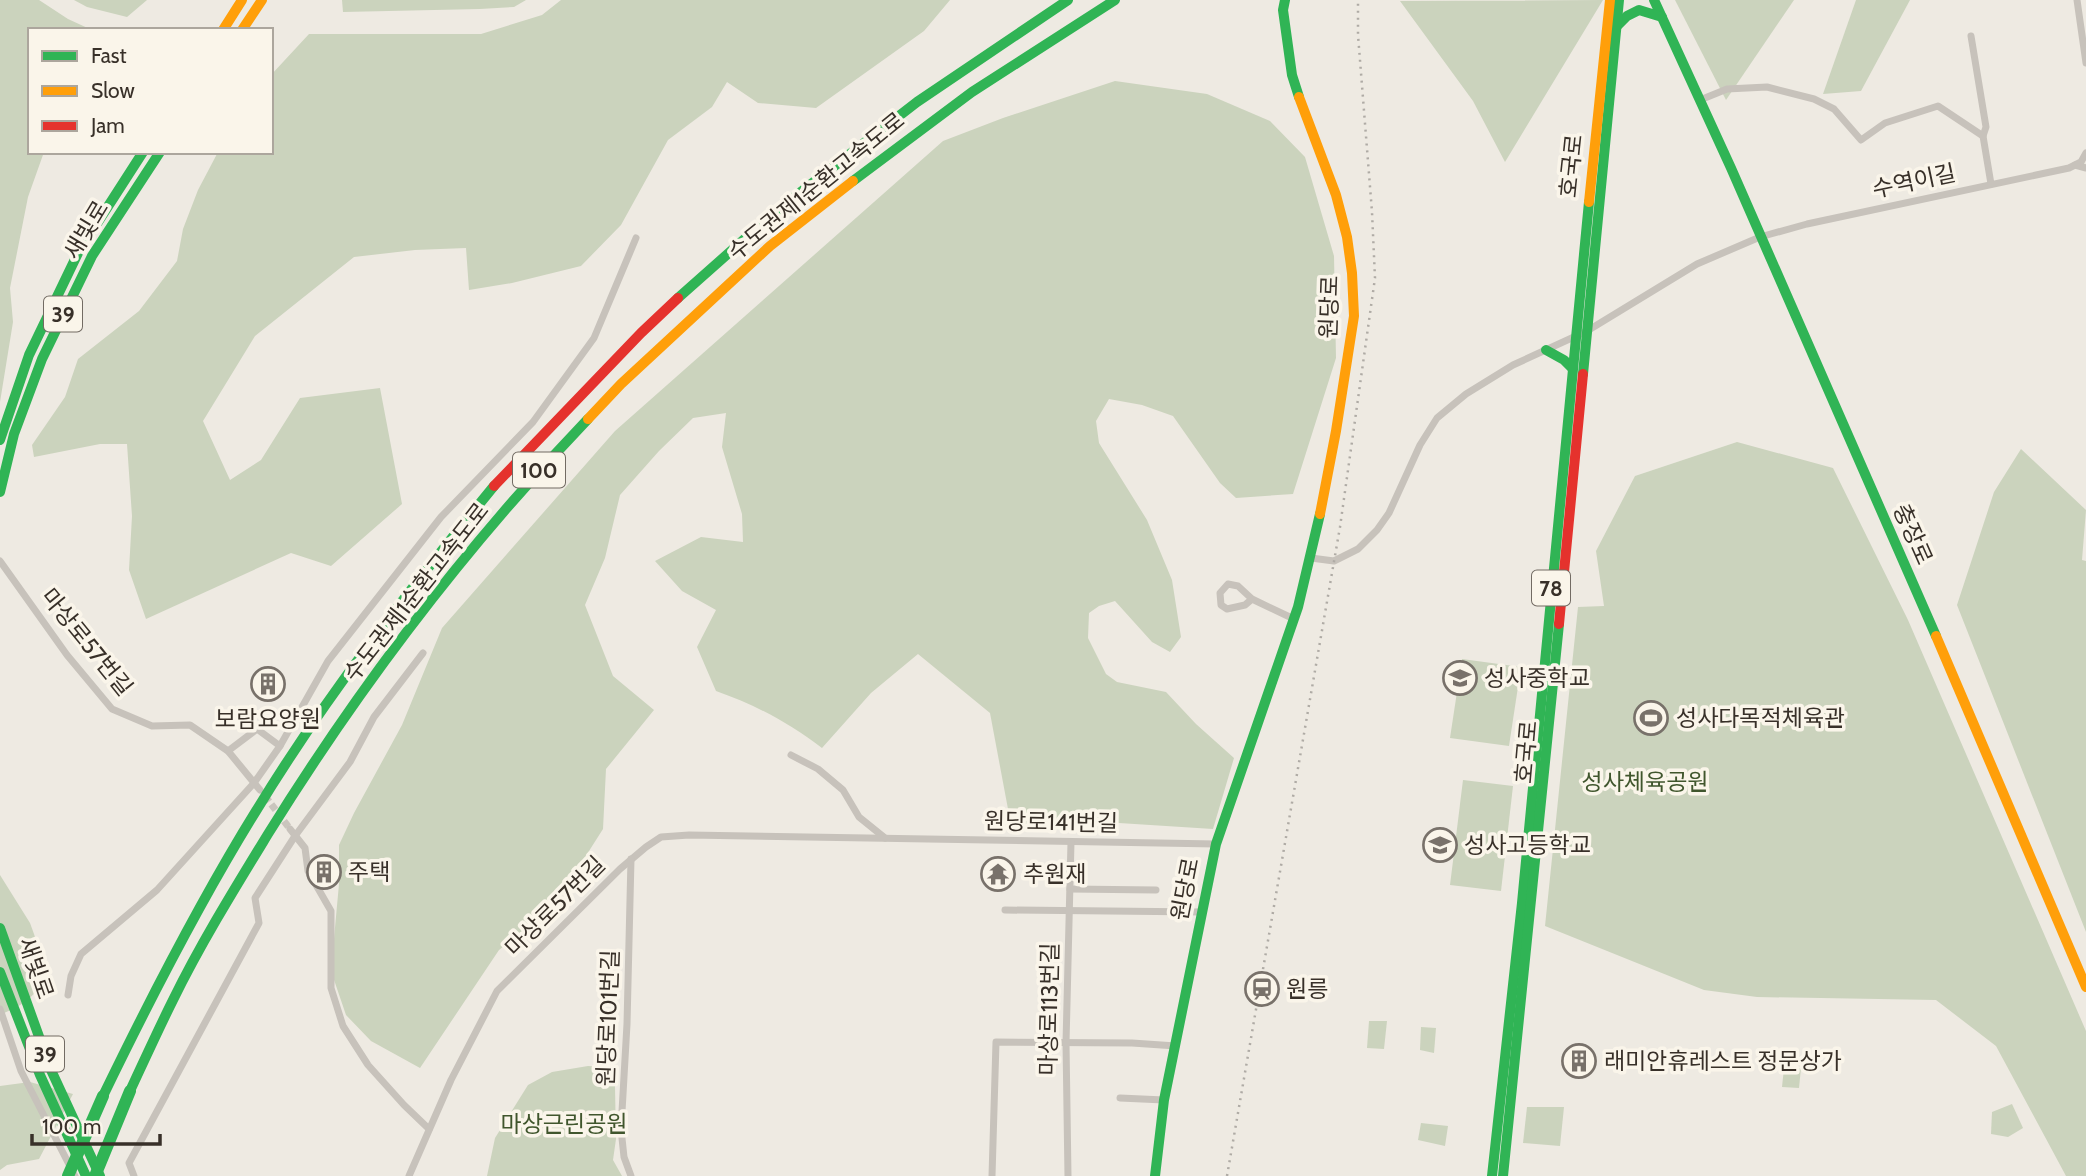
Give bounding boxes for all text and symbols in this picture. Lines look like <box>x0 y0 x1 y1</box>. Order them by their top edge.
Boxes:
legend <box>28 28 273 154</box>
text: Fast <box>91 43 127 68</box>
text: Slow <box>91 78 135 103</box>
street label: 수도권제1순환고속도로 <box>722 106 910 266</box>
text: Jam <box>90 113 125 138</box>
street label: 호국로 <box>1554 133 1588 199</box>
street label: 수역이길 <box>1870 159 1958 203</box>
street label: 새빛로 <box>58 196 114 264</box>
street label: 원당로 <box>1314 275 1344 339</box>
road number: 39 <box>44 296 82 332</box>
road number: 100 <box>513 452 565 488</box>
street label: 수도권제1순환고속도로 <box>338 497 494 687</box>
street label: 충장로 <box>1887 499 1939 569</box>
road number: 78 <box>1532 570 1570 606</box>
street label: 마상로57번길 <box>35 583 139 701</box>
school or university icon: 성사중학교 <box>1441 659 1479 697</box>
place label: 성사중학교 <box>1484 664 1590 692</box>
building icon: 보람요양원 <box>249 665 287 703</box>
sports icon: 성사다목적체육관 <box>1632 699 1670 737</box>
place label: 성사다목적체육관 <box>1676 704 1845 732</box>
place label: 보람요양원 <box>215 705 321 733</box>
street label: 호국로 <box>1509 719 1543 785</box>
park label: 성사체육공원 <box>1582 768 1708 796</box>
street label: 원당로141번길 <box>984 807 1118 837</box>
school or university icon: 성사고등학교 <box>1421 826 1459 864</box>
place label: 성사고등학교 <box>1464 831 1591 859</box>
street label: 마상로57번길 <box>499 850 611 962</box>
building icon: 주택 <box>305 853 343 891</box>
temple icon: 추원재 <box>979 855 1017 893</box>
street label: 원당로 <box>1165 855 1205 923</box>
place label: 주택 <box>348 858 390 886</box>
place label: 추원재 <box>1023 860 1086 888</box>
street label: 새빛로 <box>12 933 60 1003</box>
street label: 마상로113번길 <box>1034 942 1064 1076</box>
street label: 원당로101번길 <box>592 949 624 1087</box>
station icon: 원릉 <box>1243 970 1281 1008</box>
place label: 원릉 <box>1286 975 1328 1003</box>
road number: 39 <box>26 1036 64 1072</box>
building icon: 래미안휴레스트 정문상가 <box>1560 1042 1598 1080</box>
place label: 래미안휴레스트 정문상가 <box>1604 1047 1842 1075</box>
scale bar <box>32 1102 159 1146</box>
park label: 마상근린공원 <box>501 1110 627 1138</box>
text: 100 m <box>42 1114 101 1139</box>

